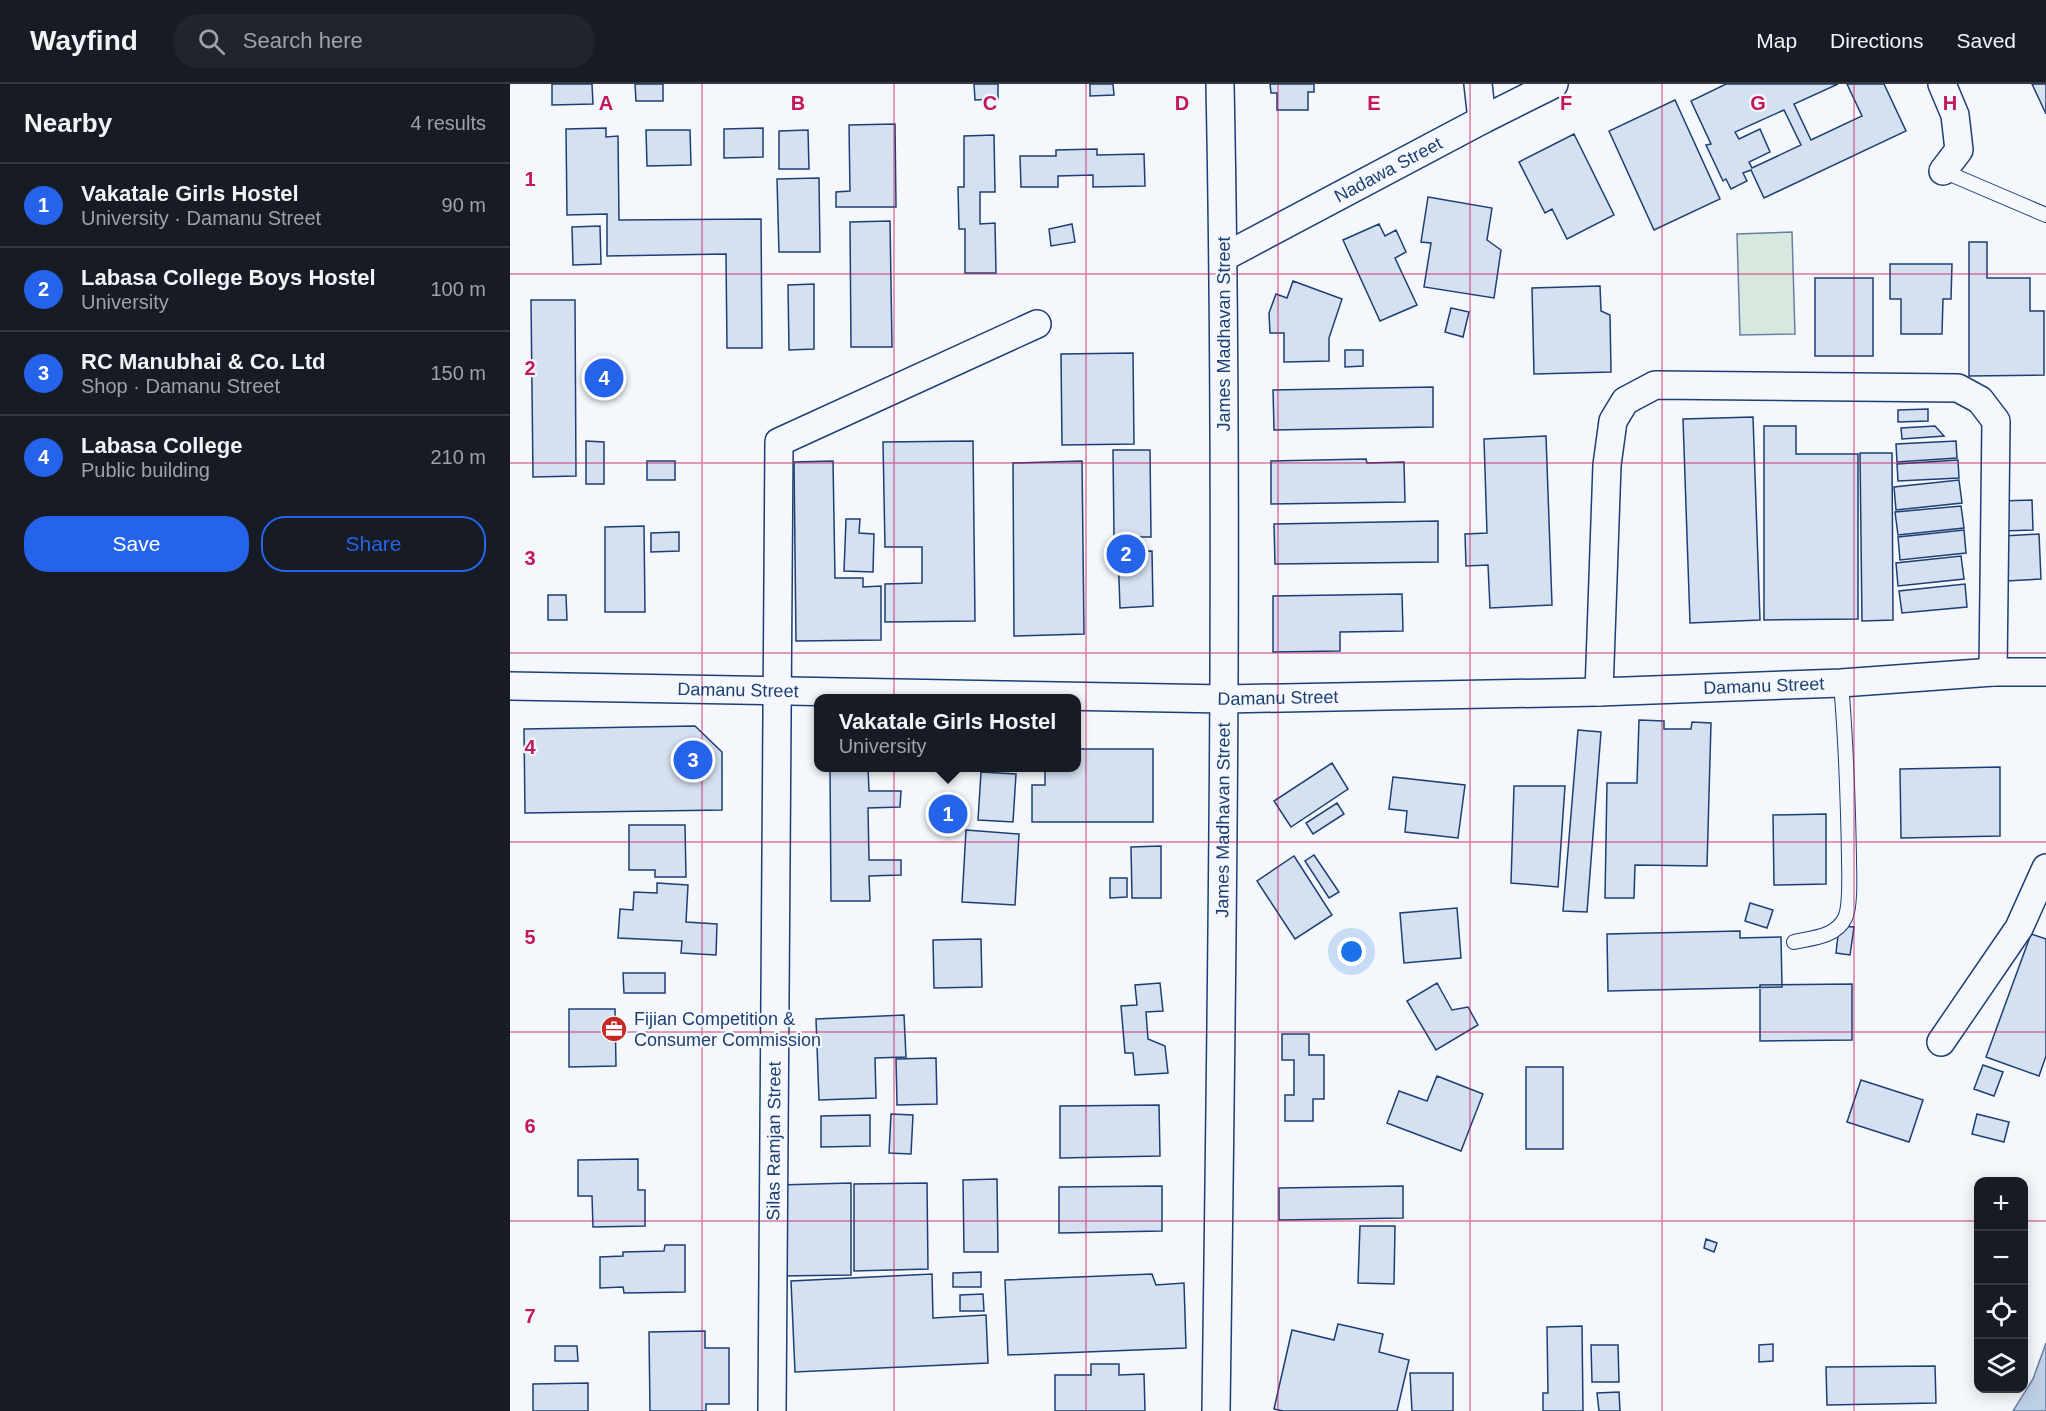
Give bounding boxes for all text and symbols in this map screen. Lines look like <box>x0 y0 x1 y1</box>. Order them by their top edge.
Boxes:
search box <box>174 14 594 68</box>
text: Wayfind <box>30 25 138 56</box>
icon: search <box>195 25 228 58</box>
text: Search here <box>243 28 363 53</box>
text: Map <box>1756 29 1797 52</box>
text: Directions <box>1830 29 1923 52</box>
text: Saved <box>1956 29 2016 52</box>
text: A <box>599 92 613 114</box>
text: B <box>791 92 805 114</box>
text: C <box>983 92 997 114</box>
text: D <box>1175 92 1189 114</box>
text: E <box>1367 92 1381 114</box>
text: F <box>1560 92 1572 114</box>
text: G <box>1750 92 1766 114</box>
text: H <box>1943 92 1957 114</box>
text: Nearby <box>24 108 112 138</box>
text: 4 results <box>410 112 486 134</box>
street label: Nadawa Street <box>1331 133 1446 207</box>
text: 1 <box>524 168 536 190</box>
text: Vakatale Girls Hostel <box>81 181 299 206</box>
text: 1 <box>38 194 49 216</box>
text: 90 m <box>442 194 486 216</box>
text: University · Damanu Street <box>81 207 321 229</box>
street label: James Madhavan Street <box>1214 236 1234 432</box>
text: Labasa College Boys Hostel <box>81 265 376 290</box>
text: 2 <box>38 278 49 300</box>
text: 100 m <box>430 278 486 300</box>
text: University <box>81 291 169 313</box>
text: RC Manubhai & Co. Ltd <box>81 349 325 374</box>
pin: 4 <box>584 356 623 400</box>
text: 2 <box>524 357 536 379</box>
text: 3 <box>38 362 49 384</box>
text: 150 m <box>430 362 486 384</box>
text: Shop · Damanu Street <box>81 375 280 397</box>
text: Labasa College <box>81 433 242 458</box>
text: 4 <box>38 446 49 468</box>
text: 210 m <box>430 446 486 468</box>
text: Public building <box>81 459 210 481</box>
button: Save <box>24 516 249 572</box>
button: Share <box>261 516 486 572</box>
pin: 2 <box>1106 532 1146 576</box>
text: 3 <box>524 547 536 569</box>
street label: Damanu Street <box>1703 674 1825 698</box>
street label: Damanu Street <box>677 679 799 701</box>
street label: Damanu Street <box>1217 687 1339 709</box>
popup <box>814 694 1081 772</box>
text: Vakatale Girls Hostel <box>839 709 1056 734</box>
street label: James Madhavan Street <box>1212 722 1234 918</box>
text: University <box>839 735 926 757</box>
text: 4 <box>524 736 536 758</box>
pin: 3 <box>674 738 712 782</box>
pin: 1 <box>928 792 968 836</box>
text: 5 <box>524 926 536 948</box>
your location <box>1337 937 1366 966</box>
place label: Fijian Competition & Consumer Commission <box>634 1009 821 1050</box>
office icon: Fijian Competition & Consumer Commission <box>599 1014 629 1044</box>
street label: Silas Ramjan Street <box>763 1061 785 1221</box>
text: 6 <box>524 1115 536 1137</box>
map controls <box>1974 1177 2028 1393</box>
button: + <box>1974 1177 2028 1231</box>
button: − <box>1974 1231 2028 1285</box>
button: locate <box>1974 1285 2028 1339</box>
text: 7 <box>524 1305 536 1327</box>
button: layers <box>1974 1339 2028 1393</box>

